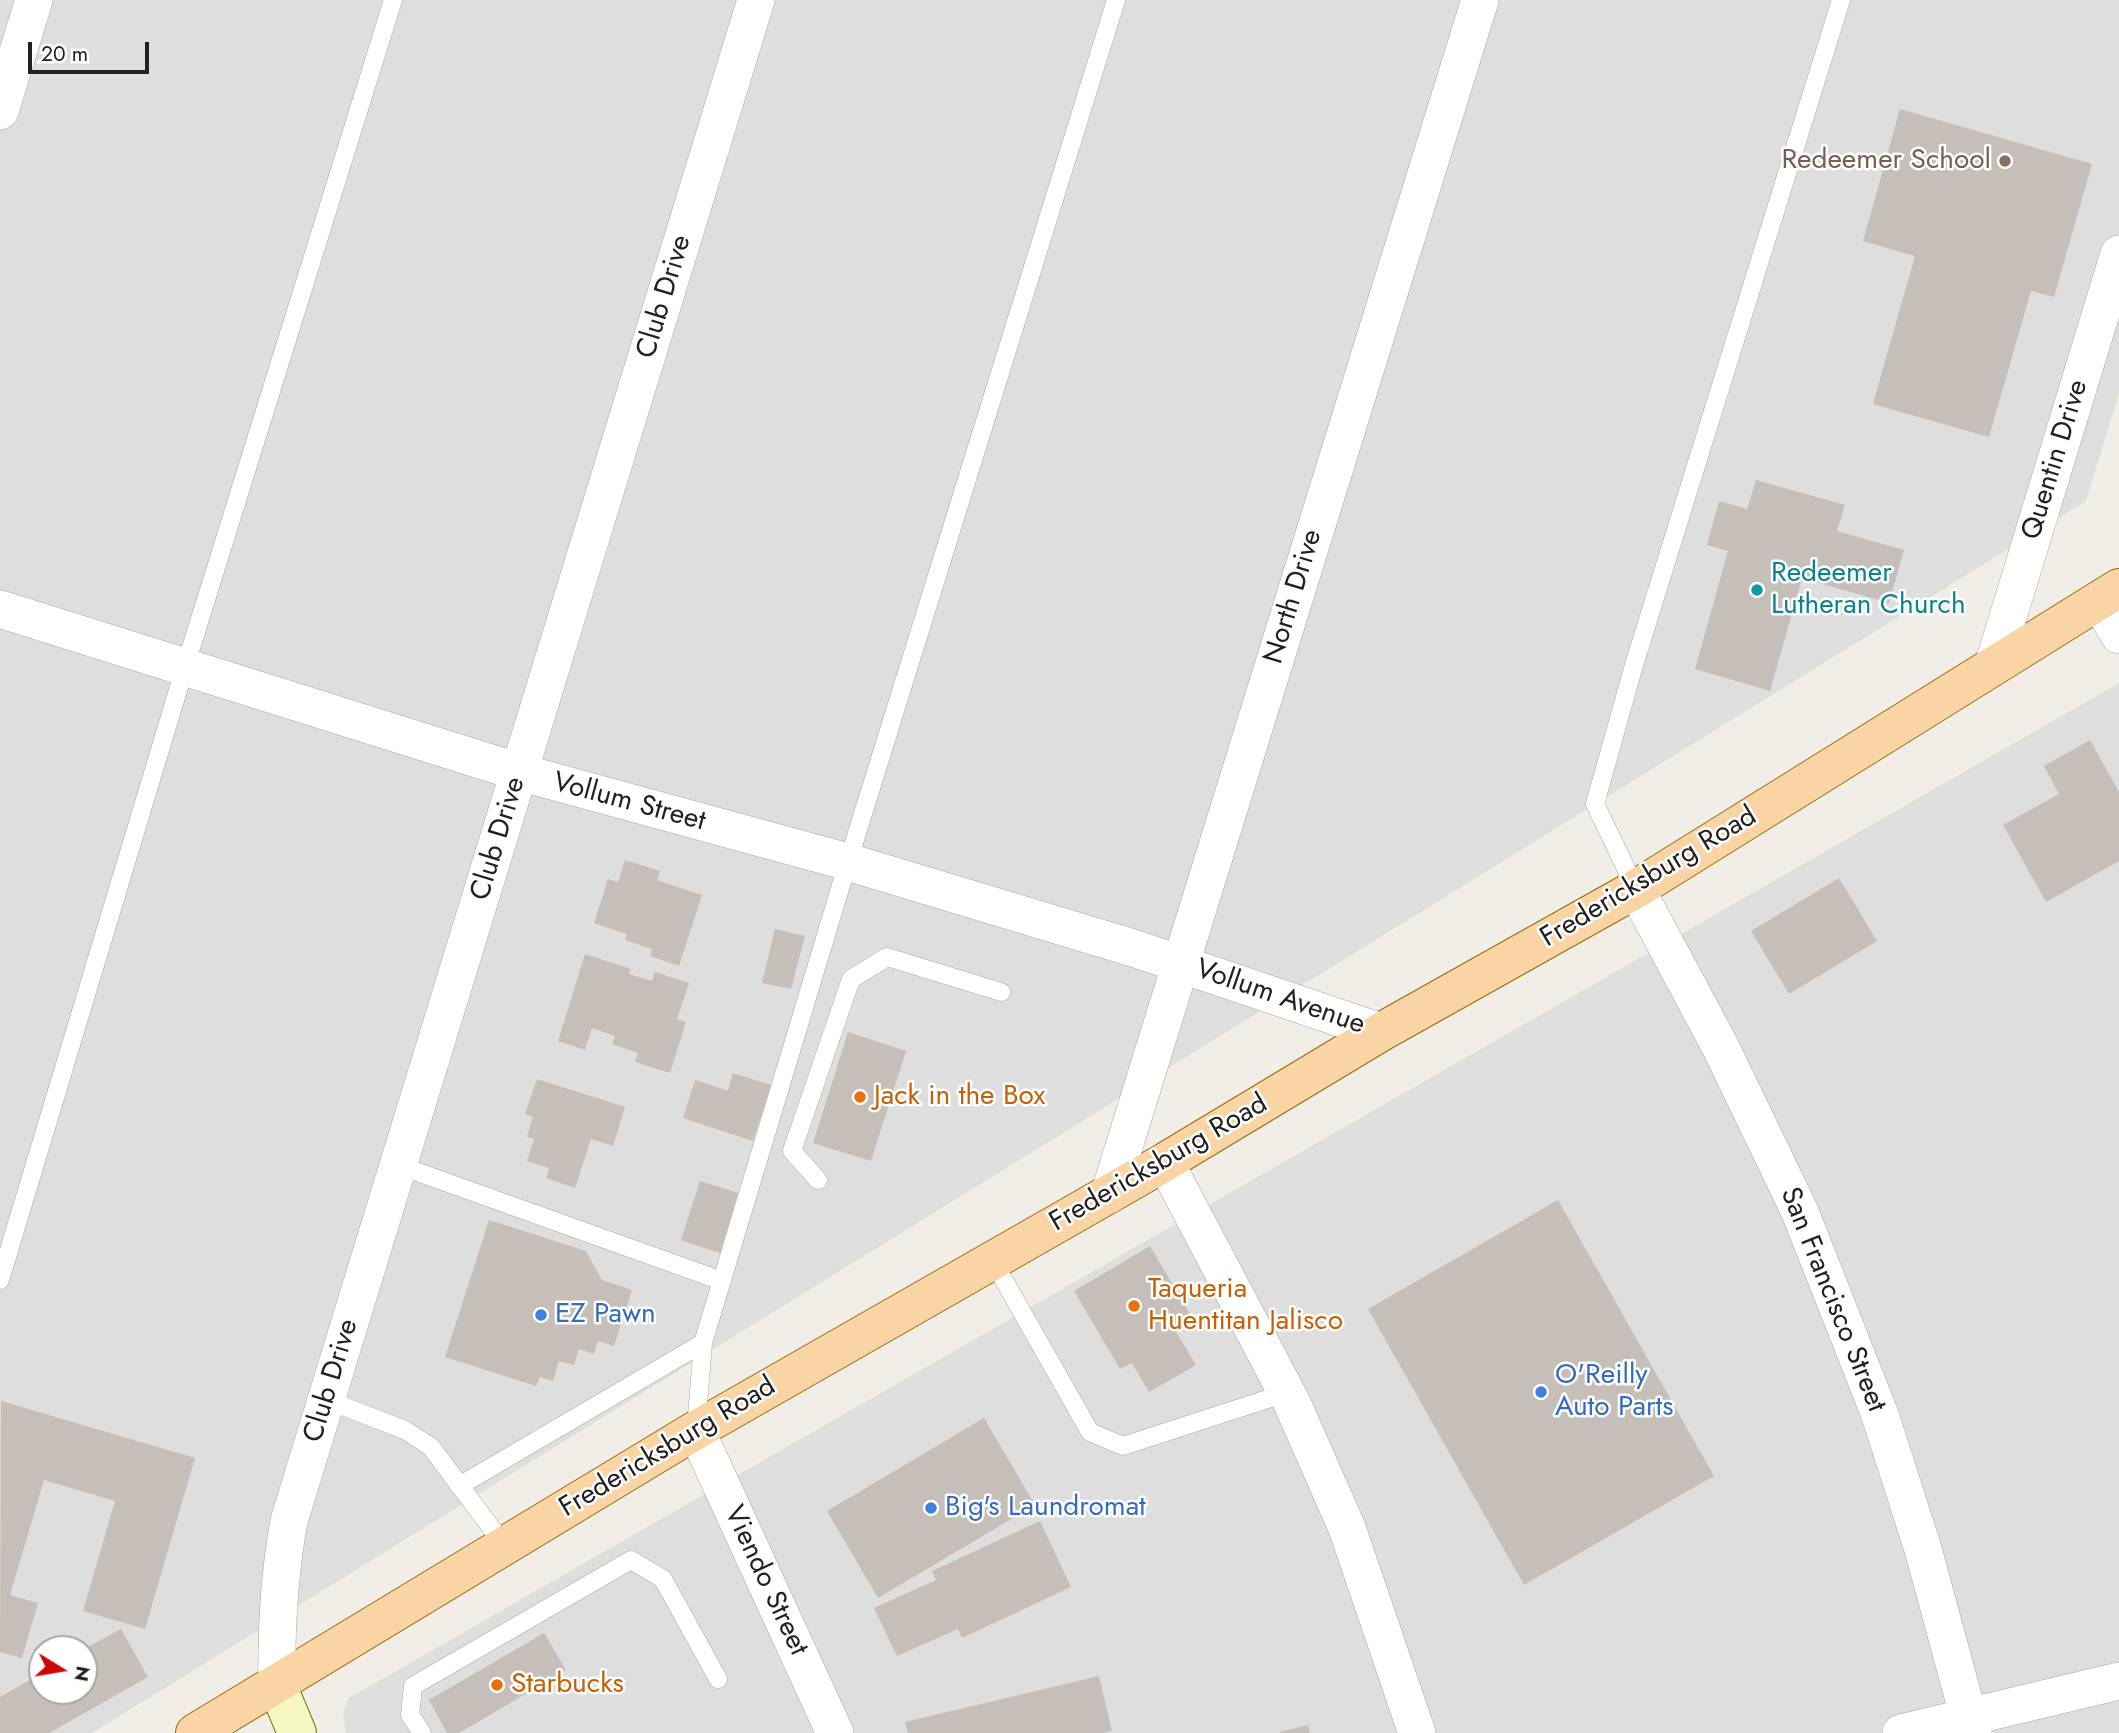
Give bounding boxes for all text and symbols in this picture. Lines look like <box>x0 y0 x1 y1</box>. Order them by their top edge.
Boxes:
scale bar <box>32 28 152 72</box>
text: 20 m <box>41 39 88 69</box>
place label: Redeemer School <box>1781 144 1991 178</box>
marker: Redeemer School <box>1997 153 2013 169</box>
street label: Club Drive <box>630 231 700 363</box>
street label: Quentin Drive <box>2016 376 2096 544</box>
street label: North Drive <box>1258 526 1330 668</box>
place label: Redeemer Lutheran Church <box>1771 557 1966 623</box>
marker: Redeemer Lutheran Church <box>1749 582 1765 598</box>
street label: Vollum Street <box>549 767 709 839</box>
street label: Club Drive <box>464 773 534 905</box>
street label: Fredericksburg Road <box>1535 800 1763 956</box>
street label: Vollum Avenue <box>1191 953 1369 1043</box>
place label: Jack in the Box <box>874 1080 1045 1114</box>
street label: Fredericksburg Road <box>1044 1088 1274 1240</box>
marker: Jack in the Box <box>852 1089 868 1105</box>
street label: San Francisco Street <box>1772 1183 1892 1417</box>
place label: Taqueria Huentitan Jalisco <box>1148 1273 1343 1339</box>
place label: EZ Pawn <box>555 1298 656 1332</box>
marker: Taqueria Huentitan Jalisco <box>1126 1298 1142 1314</box>
marker: EZ Pawn <box>533 1307 549 1323</box>
street label: Club Drive <box>297 1315 367 1447</box>
place label: O'Reilly Auto Parts <box>1555 1359 1674 1425</box>
street label: Fredericksburg Road <box>554 1370 782 1526</box>
marker: O'Reilly Auto Parts <box>1533 1384 1549 1400</box>
place label: Big's Laundromat <box>945 1491 1146 1525</box>
marker: Big's Laundromat <box>923 1500 939 1516</box>
street label: Viendo Street <box>716 1501 814 1661</box>
north arrow <box>28 1635 98 1705</box>
text: N <box>67 1664 97 1684</box>
place label: Starbucks <box>511 1668 624 1702</box>
marker: Starbucks <box>489 1677 505 1693</box>

